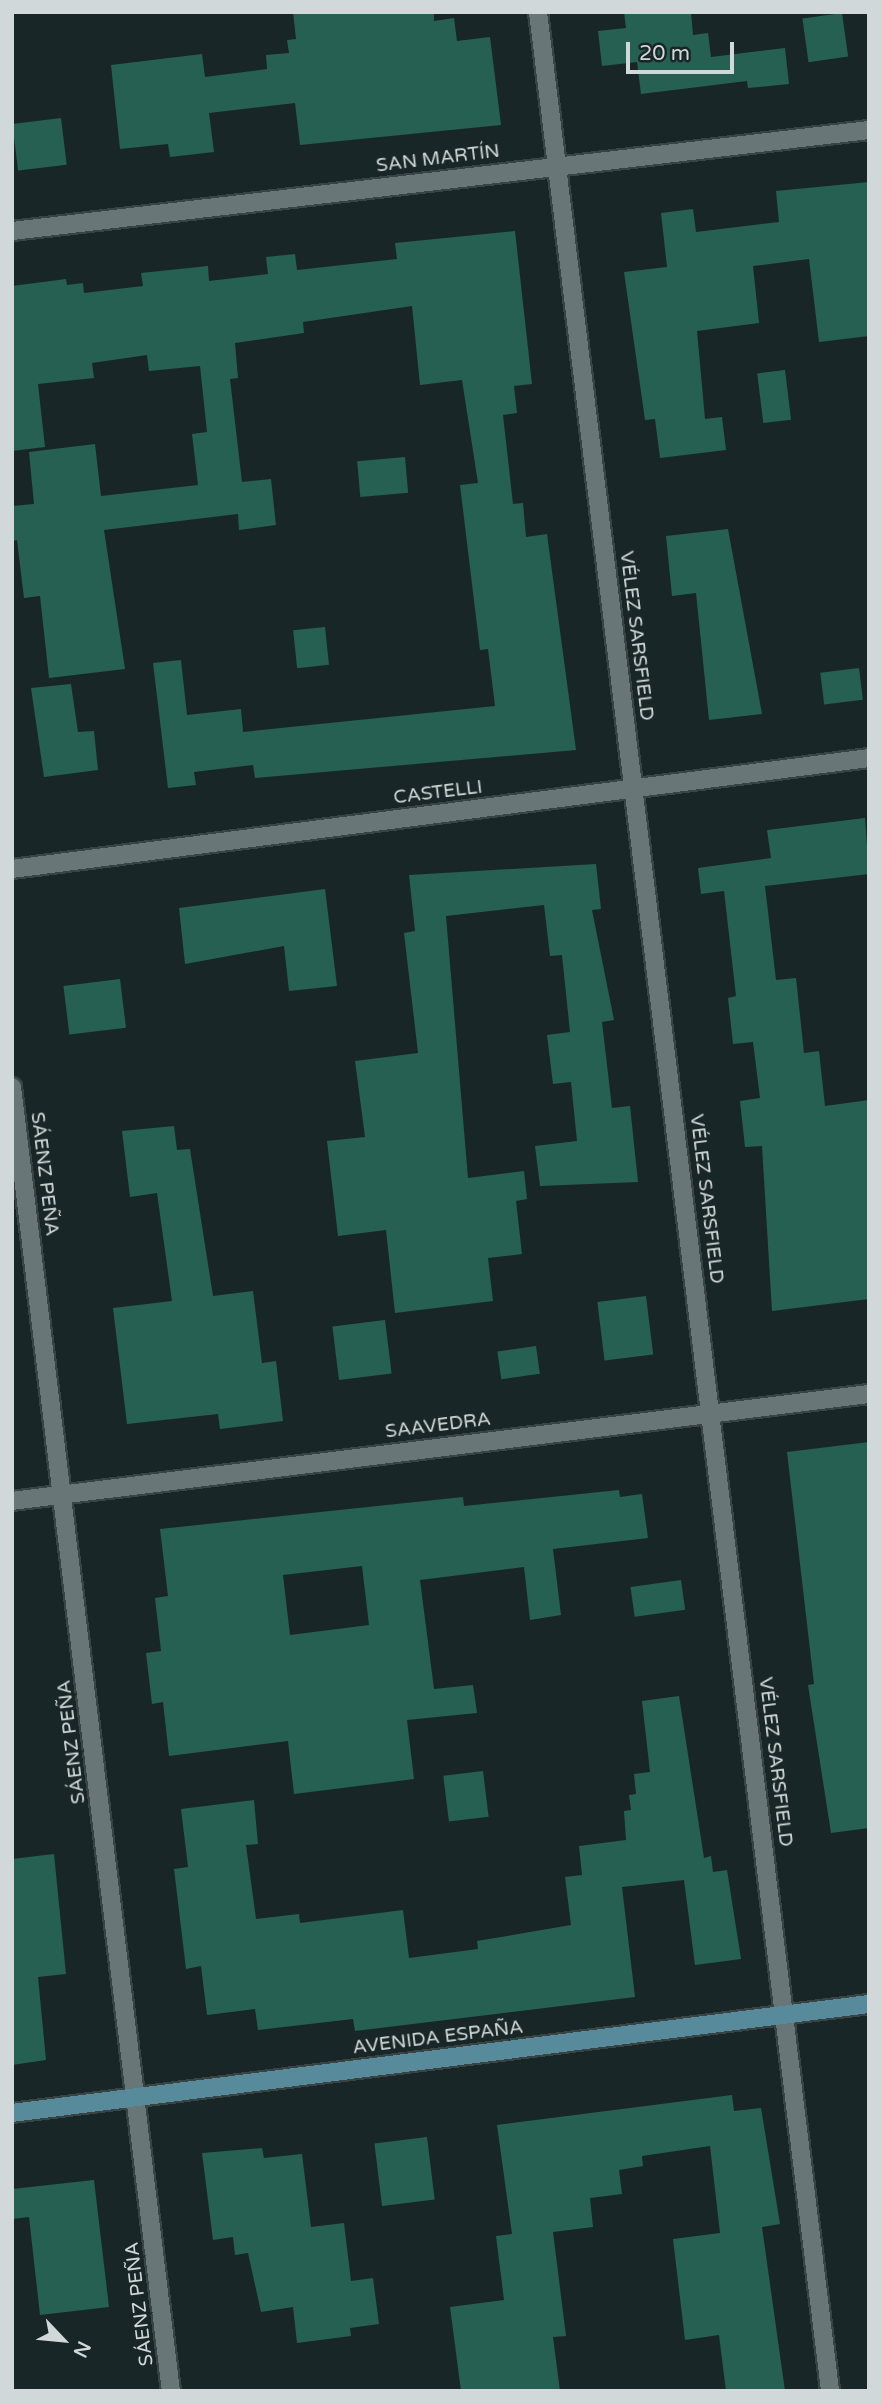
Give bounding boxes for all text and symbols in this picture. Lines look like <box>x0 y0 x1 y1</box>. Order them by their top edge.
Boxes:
scale bar <box>629 28 738 72</box>
text: 20 m <box>639 41 690 66</box>
street label: SAN MARTÍN <box>375 140 501 178</box>
street label: VÉLEZ SARSFIELD <box>614 550 658 722</box>
street label: CASTELLI <box>392 776 484 810</box>
street label: SÁENZ PEÑA <box>25 1111 63 1237</box>
street label: VÉLEZ SARSFIELD <box>684 1113 728 1285</box>
street label: SAAVEDRA <box>384 1408 492 1444</box>
street label: VÉLEZ SARSFIELD <box>753 1676 797 1848</box>
street label: SÁENZ PEÑA <box>53 1679 91 1805</box>
street label: AVENIDA ESPAÑA <box>351 2016 525 2060</box>
street label: SÁENZ PEÑA <box>121 2241 159 2367</box>
north arrow <box>28 2305 98 2375</box>
text: N <box>69 2338 95 2361</box>

